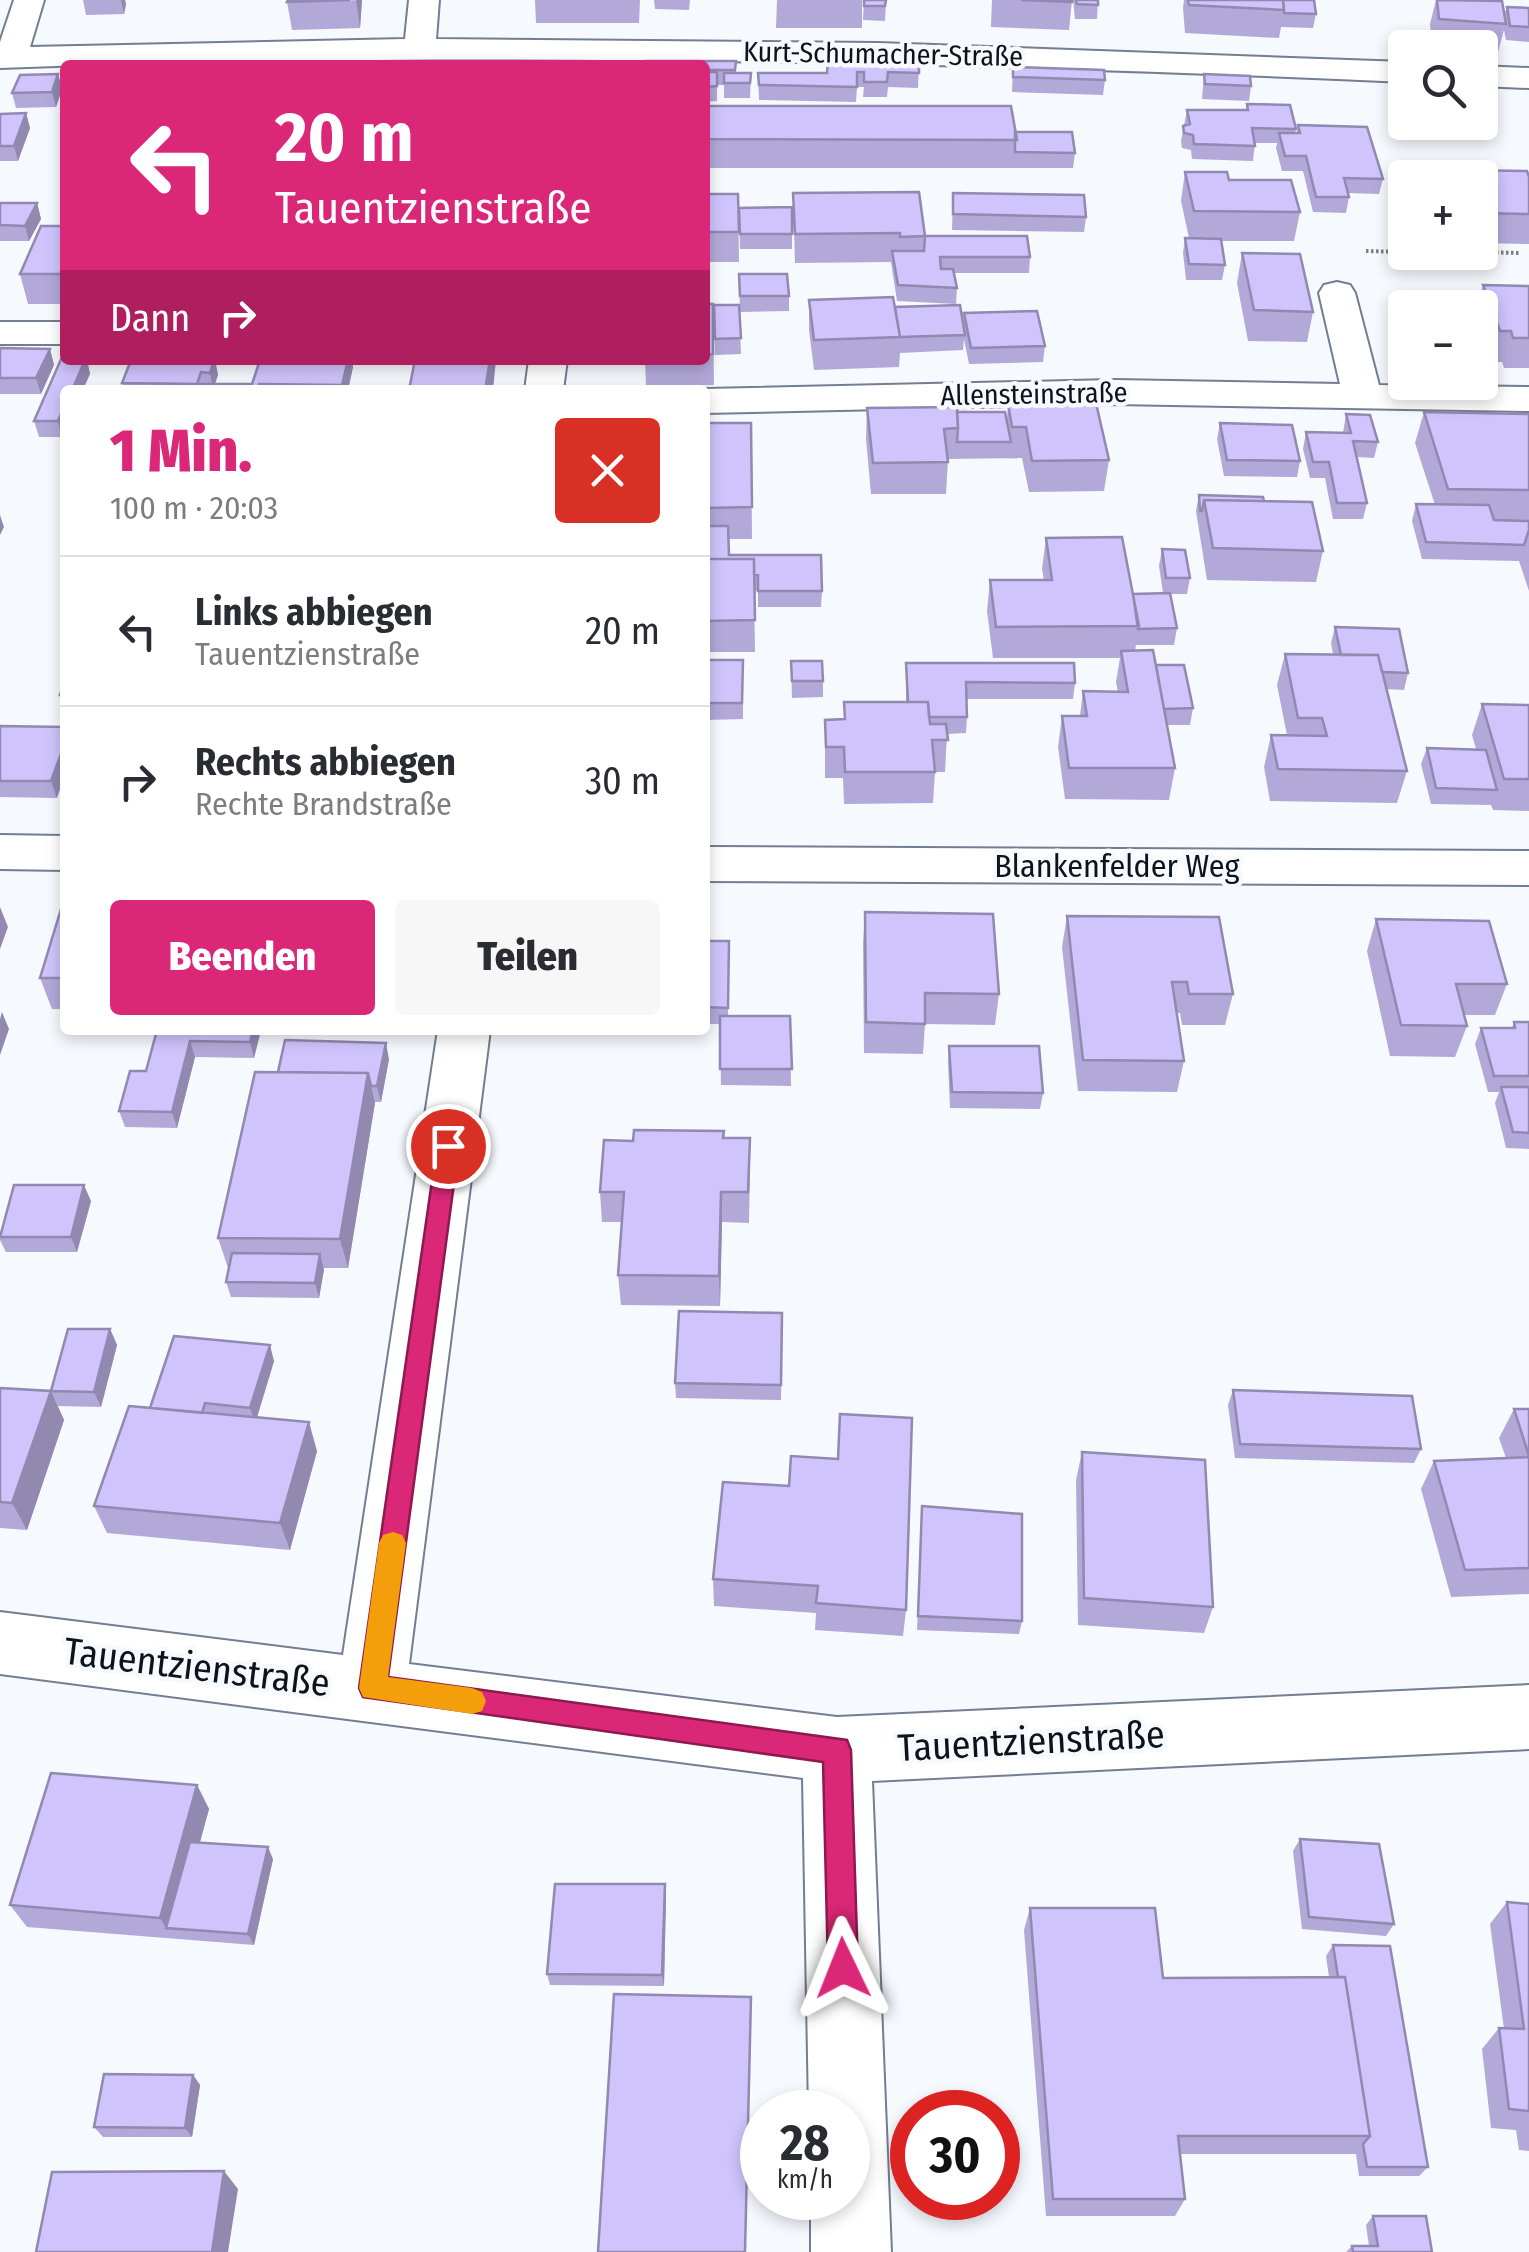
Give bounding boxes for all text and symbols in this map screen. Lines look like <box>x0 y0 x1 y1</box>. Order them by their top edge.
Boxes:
map controls <box>1388 30 1498 400</box>
button: search <box>1388 30 1498 140</box>
street label: Kurt-Schumacher-Straße <box>743 35 1023 73</box>
text: 20 m <box>275 96 414 180</box>
icon: left <box>110 100 240 230</box>
button: + <box>1388 160 1498 270</box>
text: Tauentzienstraße <box>275 181 592 235</box>
icon: right <box>210 290 265 345</box>
button: − <box>1388 290 1498 400</box>
text: Dann <box>110 295 190 341</box>
street label: Allensteinstraße <box>940 376 1128 412</box>
text: 1 Min. <box>110 415 252 487</box>
button: close <box>555 418 660 523</box>
text: 100 m · 20:03 <box>110 489 278 527</box>
text: Links abbiegen <box>195 589 433 635</box>
icon: left <box>110 604 165 659</box>
text: 20 m <box>585 608 660 654</box>
text: Tauentzienstraße <box>195 635 420 673</box>
text: Rechts abbiegen <box>195 739 456 785</box>
icon: right <box>110 754 165 809</box>
text: 30 m <box>585 758 660 804</box>
text: Rechte Brandstraße <box>195 785 452 823</box>
street label: Blankenfelder Weg <box>994 847 1240 885</box>
button: Beenden <box>110 900 375 1015</box>
button: Teilen <box>395 900 660 1015</box>
pin <box>406 1104 491 1189</box>
icon: arrive <box>421 1119 476 1174</box>
street label: Tauentzienstraße <box>62 1628 332 1706</box>
street label: Tauentzienstraße <box>896 1711 1166 1771</box>
position arrow <box>791 1916 895 2020</box>
speed limit sign: 30 <box>890 2090 1020 2220</box>
text: 28 <box>780 2113 830 2173</box>
text: km/h <box>777 2165 833 2195</box>

